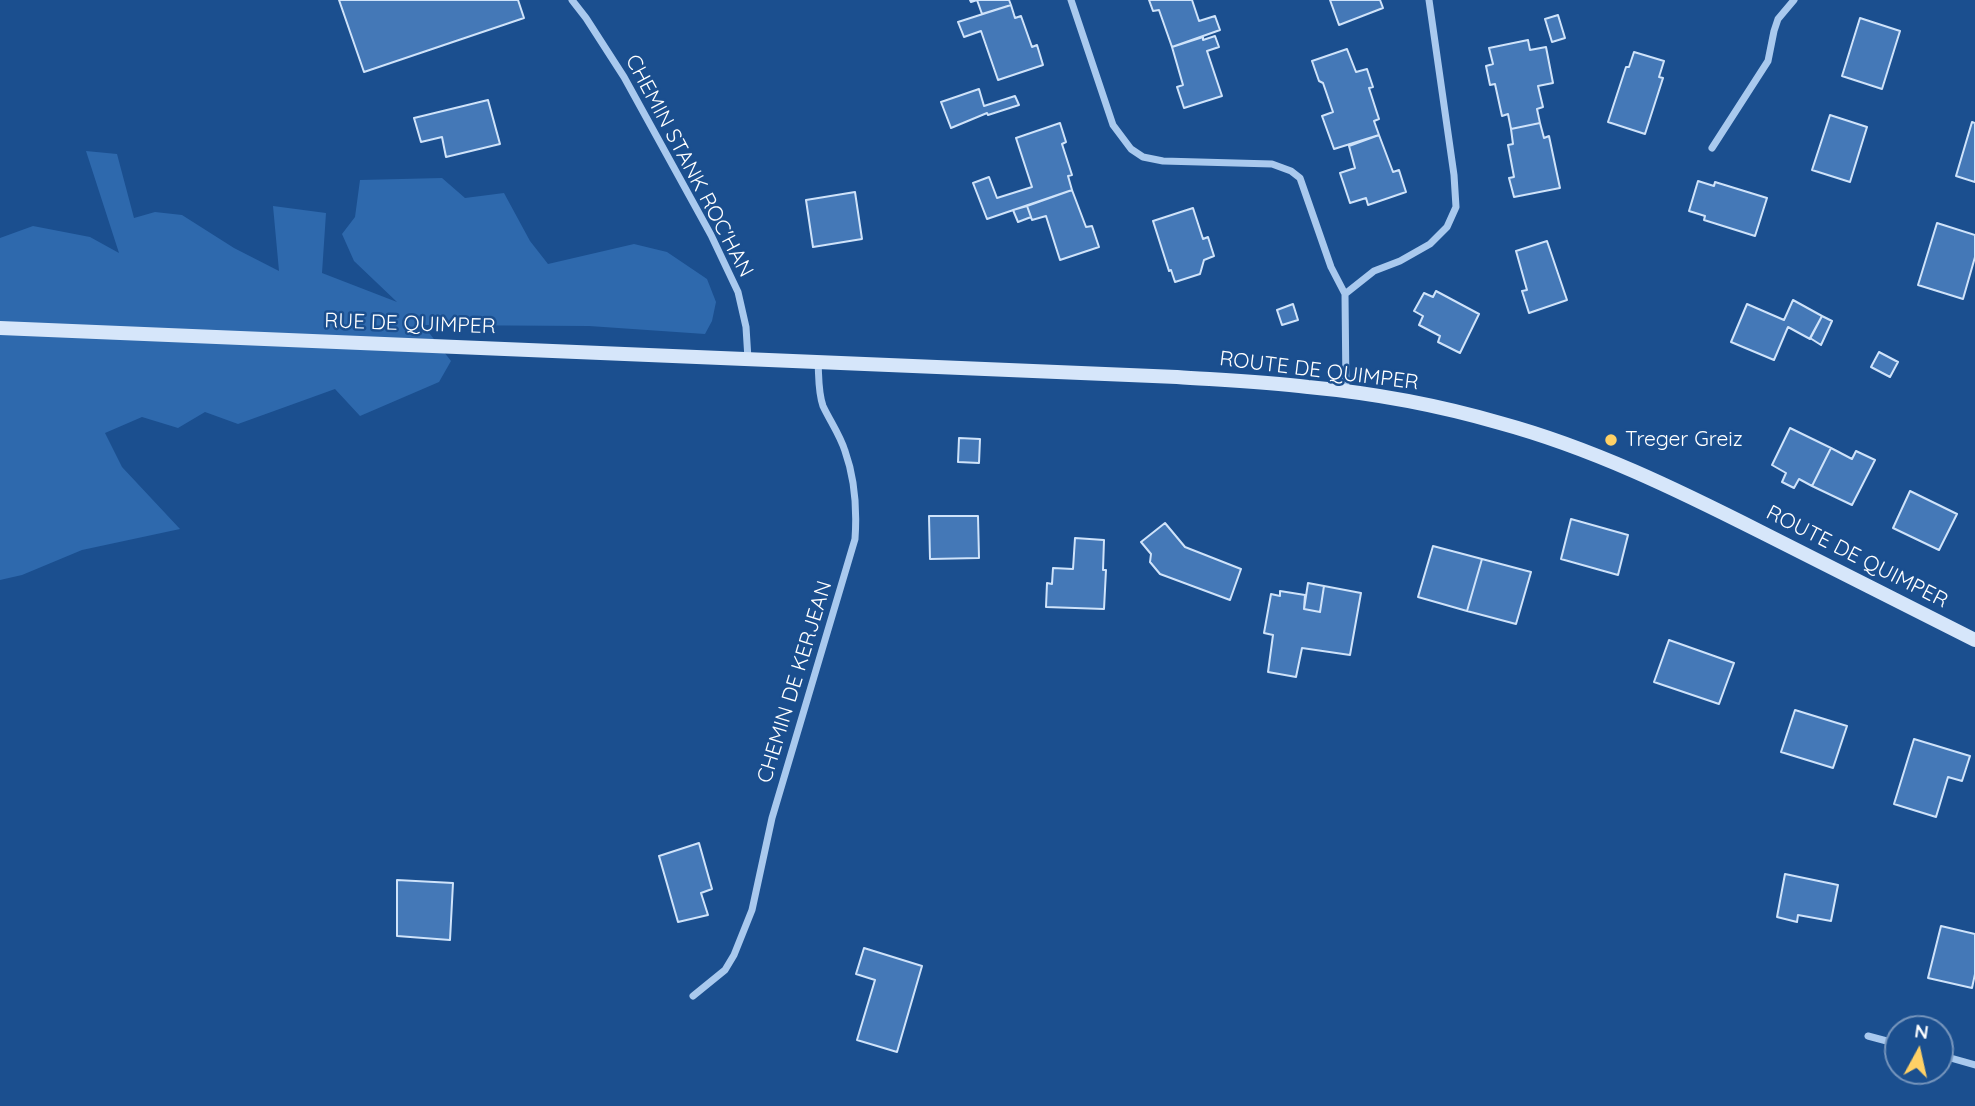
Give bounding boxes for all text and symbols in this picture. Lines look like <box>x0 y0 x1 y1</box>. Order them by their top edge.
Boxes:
street label: CHEMIN STANK ROC'HAN <box>620 50 758 282</box>
street label: RUE DE QUIMPER <box>324 308 496 340</box>
street label: ROUTE DE QUIMPER <box>1218 346 1420 396</box>
place label: Treger Greiz <box>1625 427 1743 453</box>
marker: Treger Greiz <box>1603 432 1619 448</box>
street label: ROUTE DE QUIMPER <box>1762 500 1952 614</box>
street label: CHEMIN DE KERJEAN <box>752 578 838 786</box>
north arrow <box>1884 1015 1954 1085</box>
text: N <box>1913 1018 1930 1044</box>

